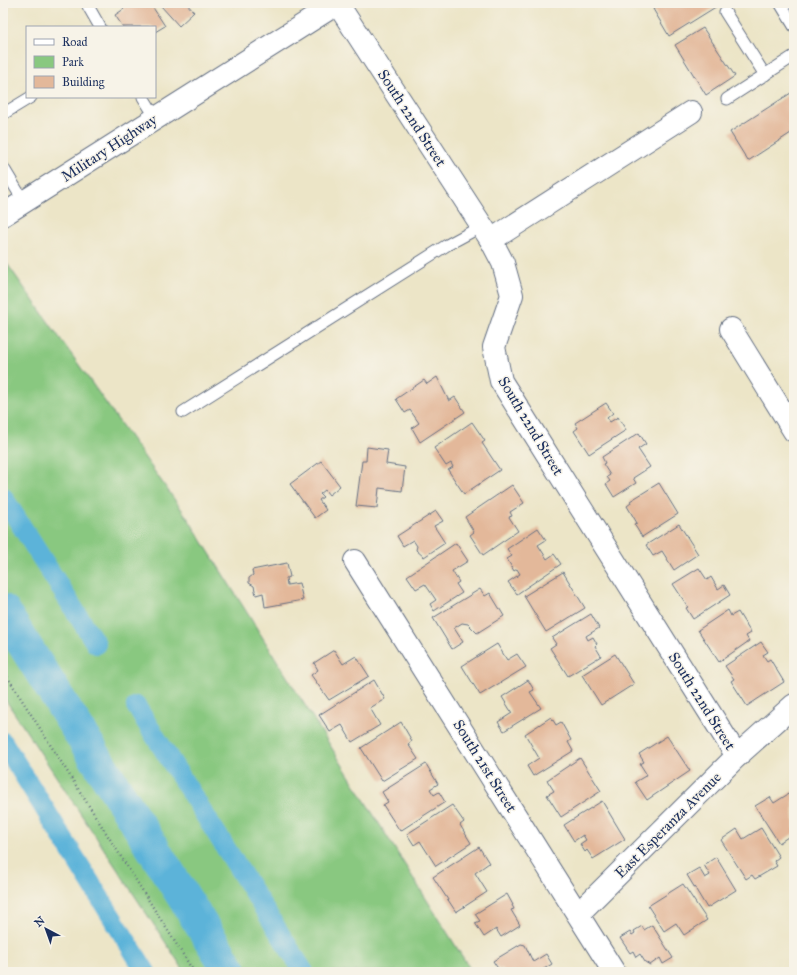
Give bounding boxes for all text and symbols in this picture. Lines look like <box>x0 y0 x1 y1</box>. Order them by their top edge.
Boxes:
legend <box>26 26 156 98</box>
text: Road <box>62 35 88 49</box>
text: Park <box>62 55 84 69</box>
street label: South 22nd Street <box>374 66 450 170</box>
text: Building <box>62 75 105 90</box>
street label: Military Highway <box>58 110 161 186</box>
street label: South 22nd Street <box>494 373 568 479</box>
street label: South 22nd Street <box>665 649 740 754</box>
street label: South 21st Street <box>449 716 521 816</box>
street label: East Esperanza Avenue <box>611 768 725 882</box>
north arrow <box>26 909 66 949</box>
text: N <box>32 913 48 930</box>

